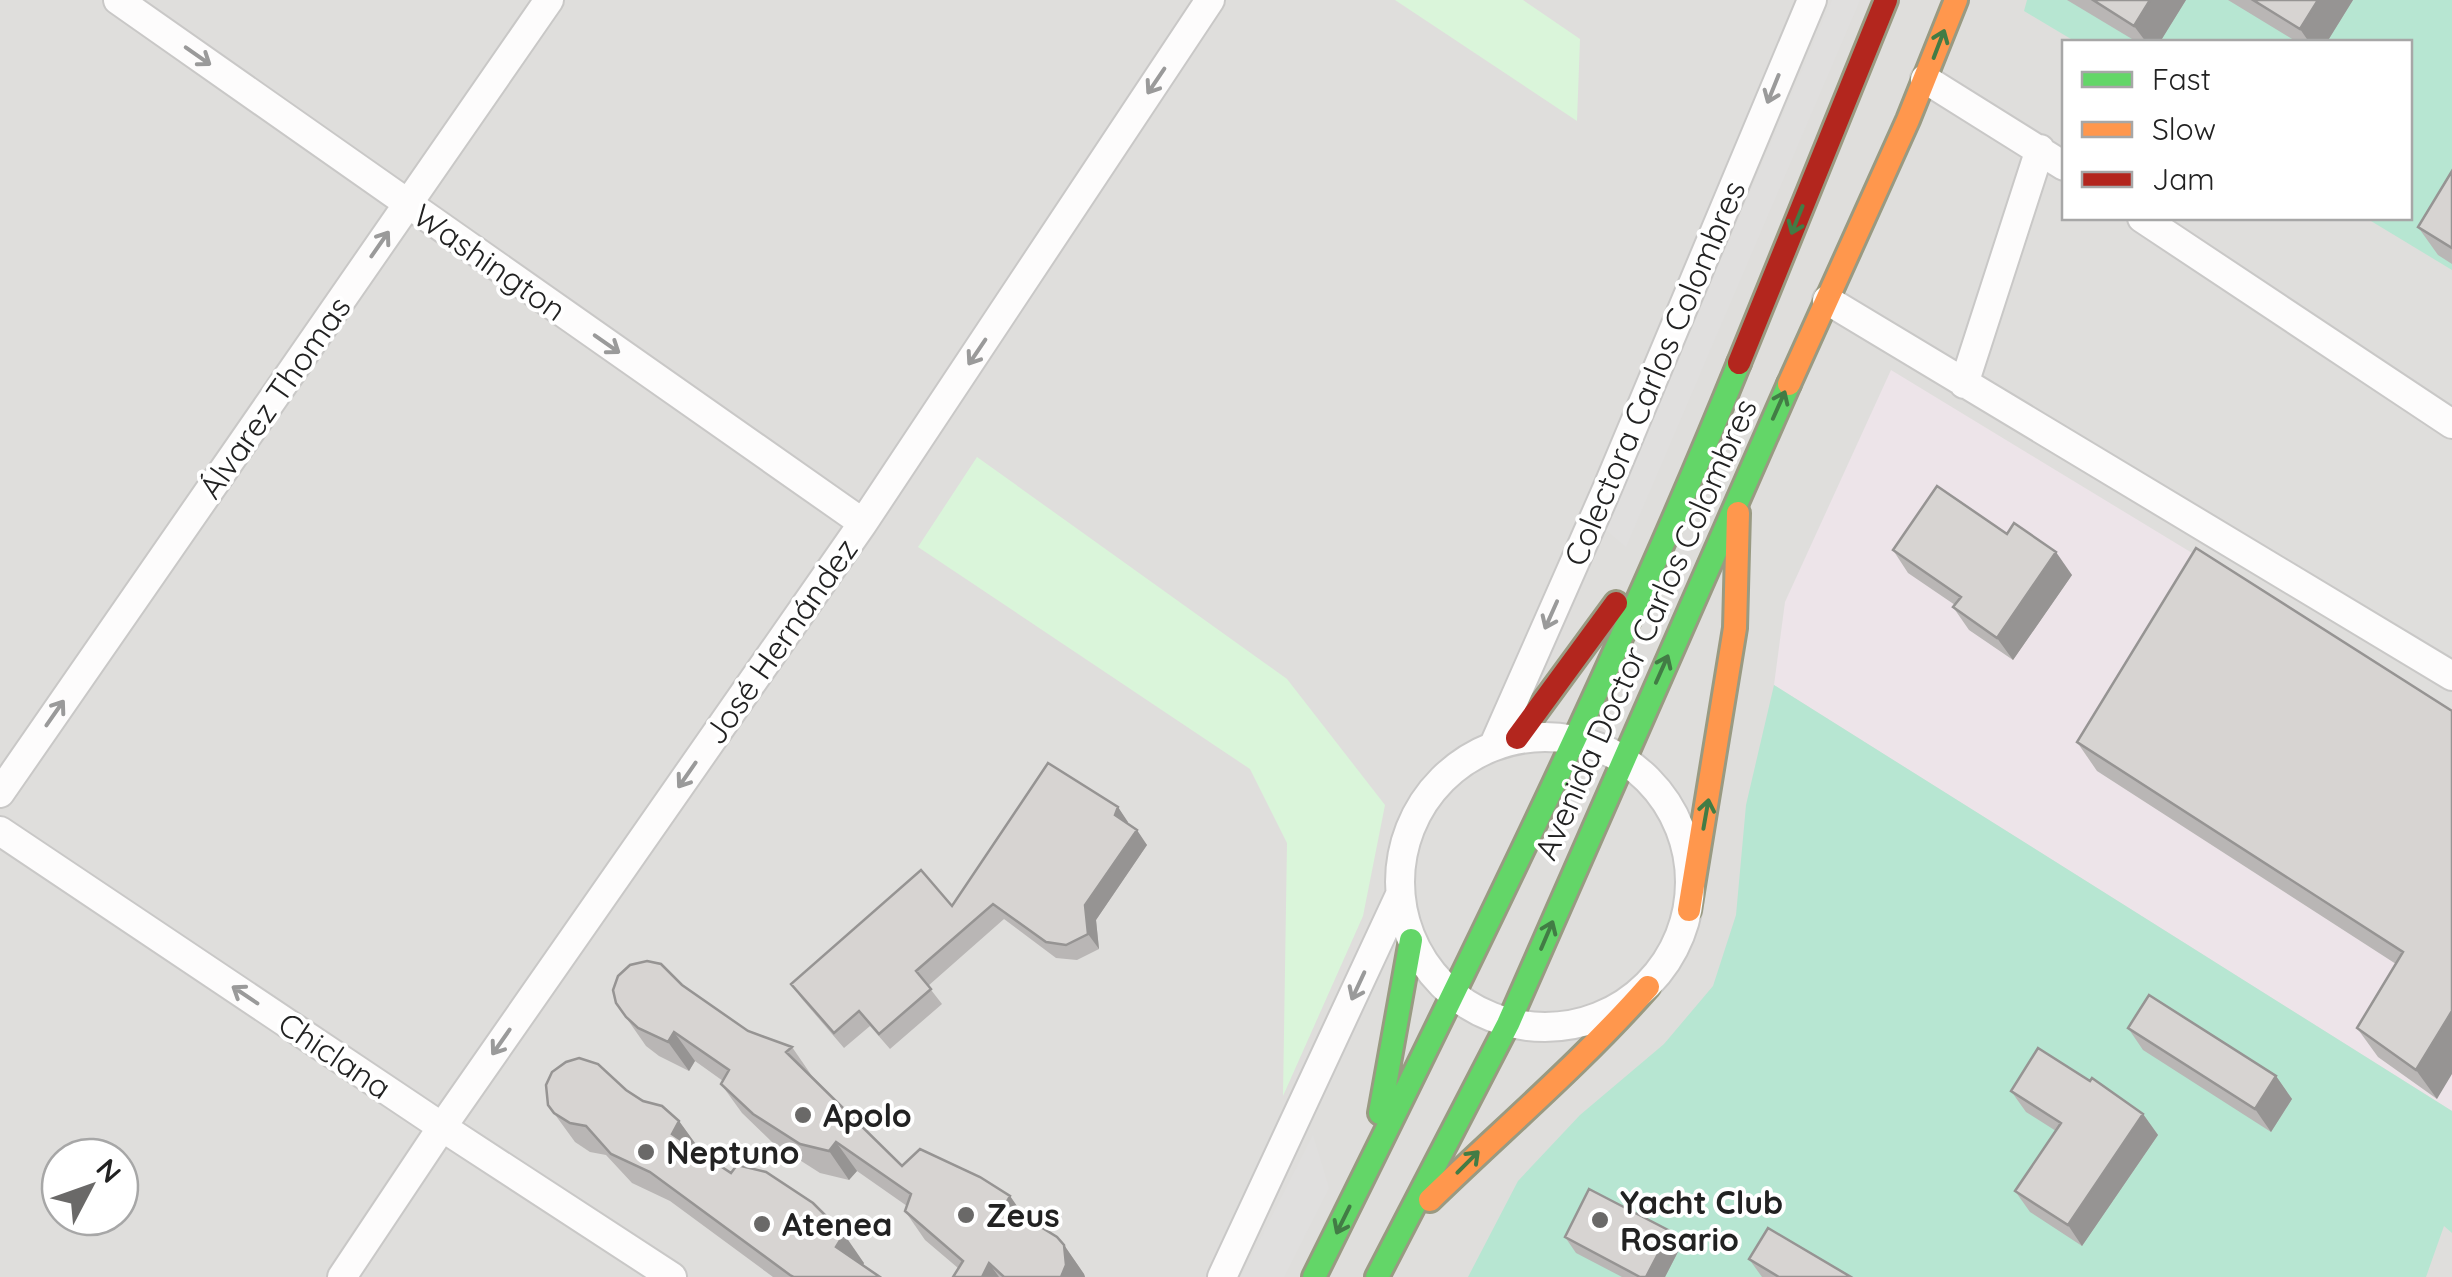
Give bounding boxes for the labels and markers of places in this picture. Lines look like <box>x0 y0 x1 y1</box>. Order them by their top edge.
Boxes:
place label: Apolo <box>823 1095 912 1135</box>
marker: Apolo <box>792 1104 814 1126</box>
place label: Neptuno <box>666 1132 799 1172</box>
marker: Neptuno <box>635 1141 657 1163</box>
place label: Yacht Club Rosario <box>1620 1182 1783 1259</box>
place label: Zeus <box>986 1195 1060 1235</box>
place label: Atenea <box>782 1204 892 1244</box>
marker: Zeus <box>955 1204 977 1226</box>
marker: Yacht Club Rosario <box>1589 1209 1611 1231</box>
marker: Atenea <box>751 1213 773 1235</box>

